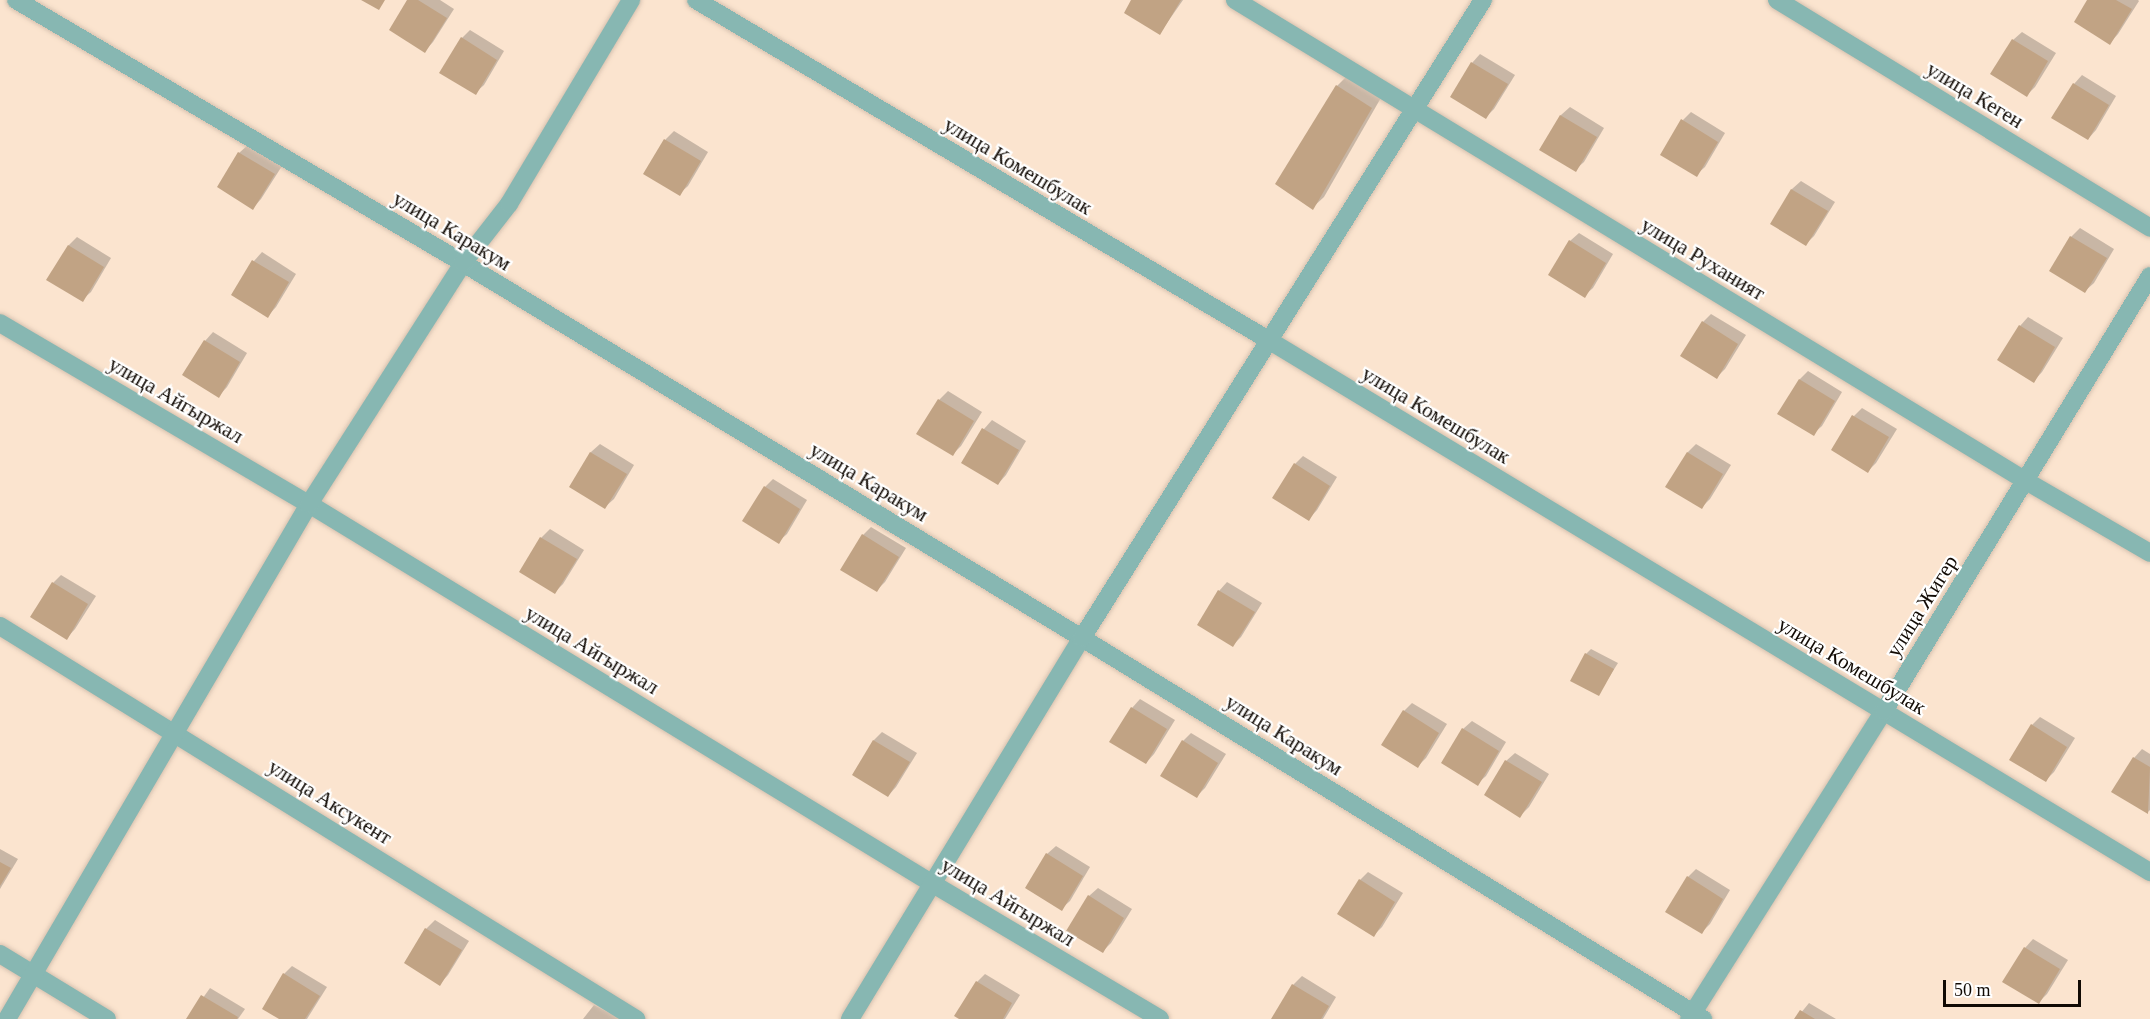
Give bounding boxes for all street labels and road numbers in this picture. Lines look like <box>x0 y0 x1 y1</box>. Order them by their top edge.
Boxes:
street label: улица Кеген <box>1922 56 2028 134</box>
street label: улица Комешбулак <box>939 112 1097 220</box>
street label: улица Каракум <box>388 186 516 276</box>
street label: улица Руханият <box>1636 212 1770 306</box>
street label: улица Айгыржал <box>104 351 248 449</box>
street label: улица Комешбулак <box>1357 361 1515 469</box>
street label: улица Каракум <box>805 437 933 527</box>
street label: улица Жигер <box>1881 550 1963 662</box>
street label: улица Айгыржал <box>521 600 663 700</box>
street label: улица Комешбулак <box>1773 612 1931 720</box>
street label: улица Каракум <box>1221 689 1347 781</box>
street label: улица Аксукент <box>264 754 396 850</box>
street label: улица Айгыржал <box>937 852 1079 952</box>

